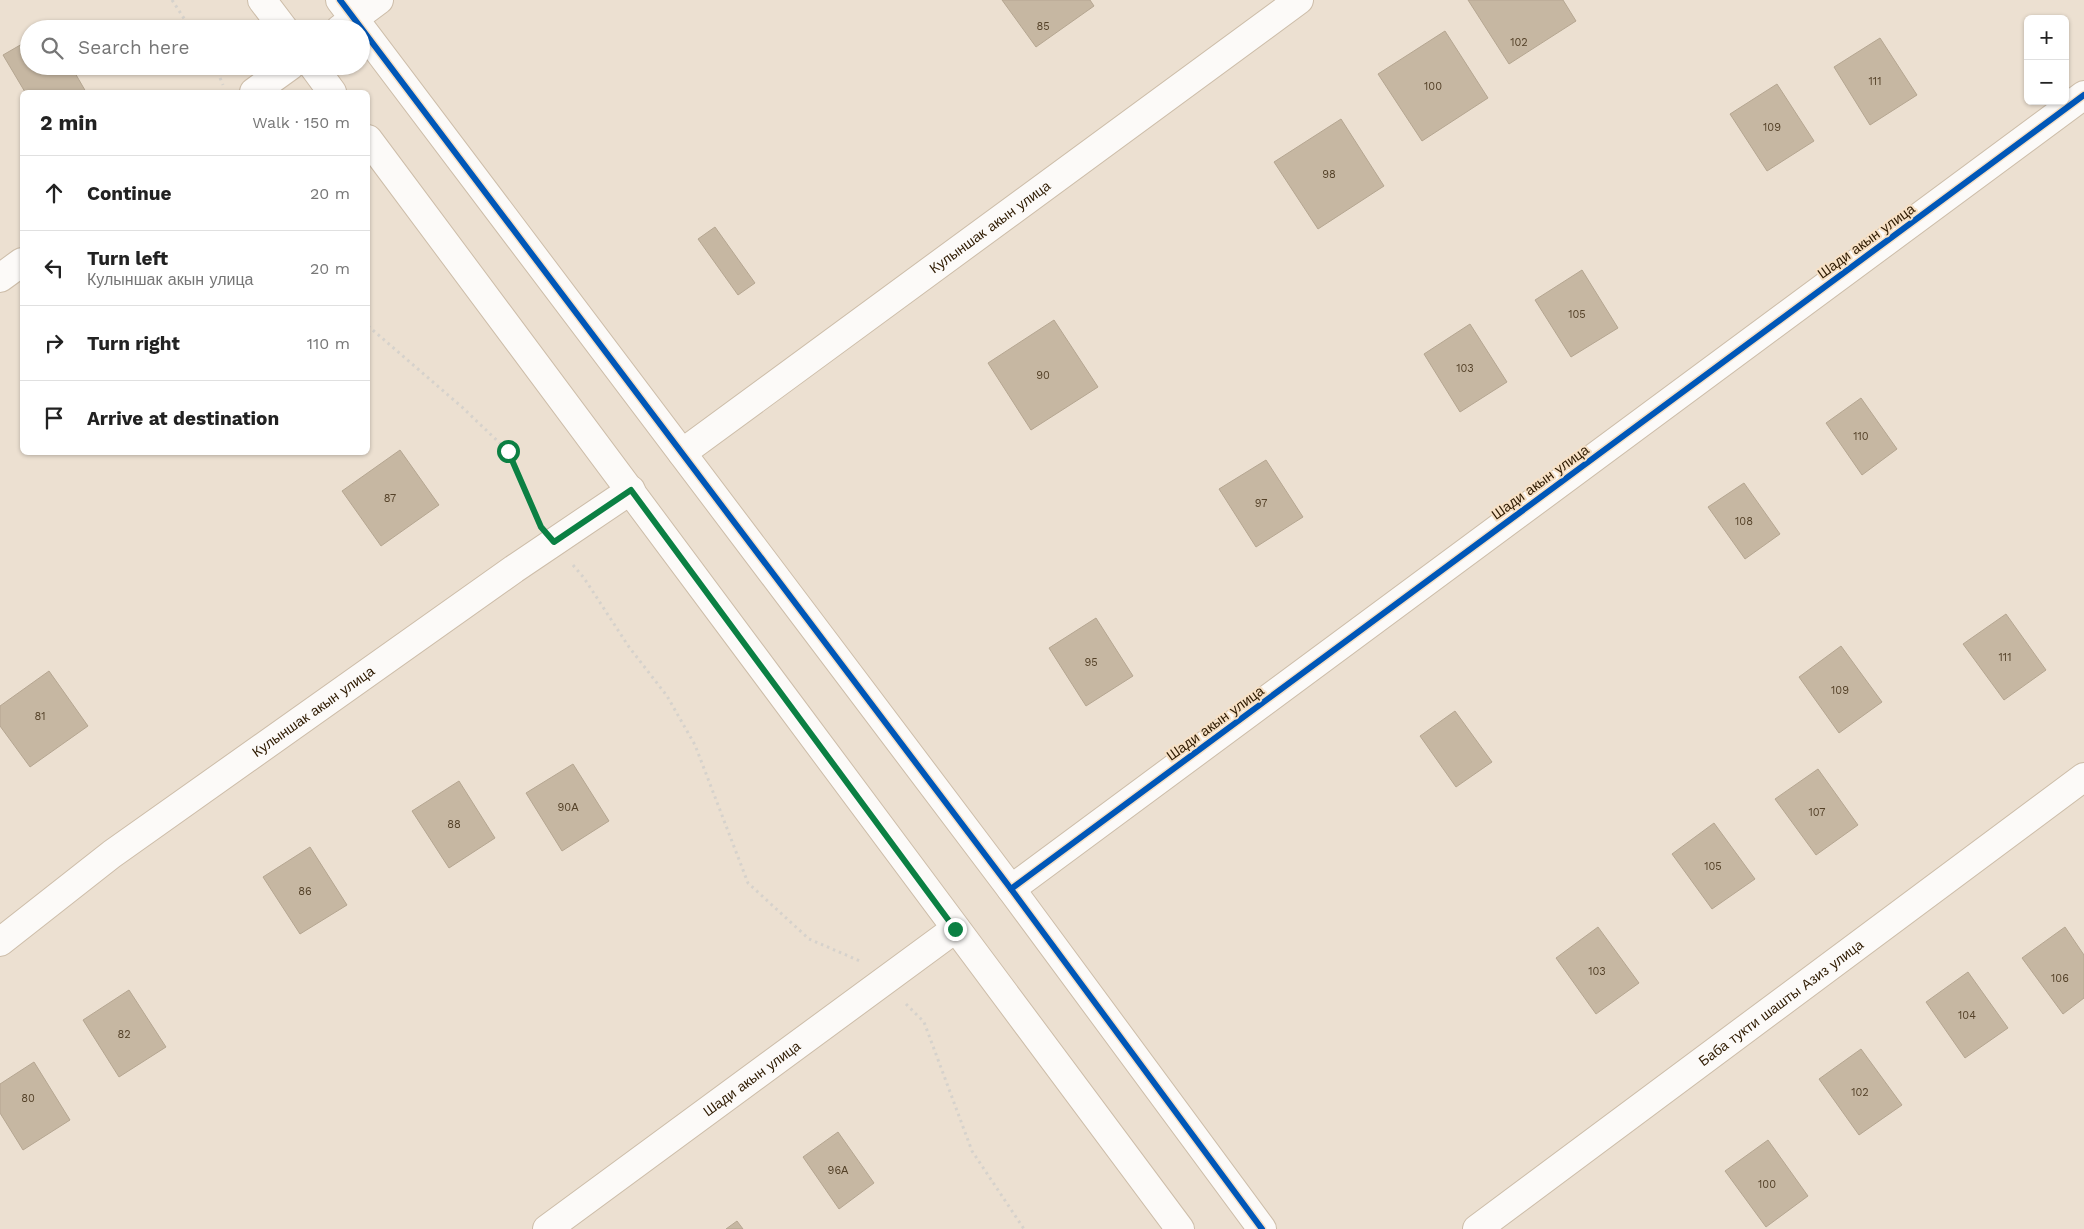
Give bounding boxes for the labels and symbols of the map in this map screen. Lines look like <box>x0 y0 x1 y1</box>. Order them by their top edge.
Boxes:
house number: 85 <box>1036 20 1050 33</box>
house number: 102 <box>1510 36 1528 49</box>
house number: 111 <box>1869 75 1881 88</box>
house number: 100 <box>1424 80 1442 93</box>
house number: 109 <box>1763 121 1781 134</box>
house number: 98 <box>1322 168 1336 181</box>
street label: Кулыншак акын улица <box>926 177 1054 277</box>
street label: Шади акын улица <box>1814 200 1918 282</box>
house number: 105 <box>1568 308 1586 321</box>
house number: 103 <box>1456 362 1474 375</box>
house number: 90 <box>1036 369 1050 382</box>
house number: 110 <box>1853 430 1869 443</box>
route start <box>497 440 520 463</box>
street label: Шади акын улица <box>1488 441 1592 523</box>
house number: 87 <box>384 492 396 505</box>
house number: 97 <box>1255 497 1267 510</box>
house number: 108 <box>1735 515 1753 528</box>
house number: 111 <box>1999 651 2011 664</box>
house number: 95 <box>1084 656 1098 669</box>
street label: Кулыншак акын улица <box>249 663 377 760</box>
street label: Шади акын улица <box>1163 682 1267 764</box>
house number: 109 <box>1831 684 1849 697</box>
house number: 81 <box>34 710 46 723</box>
house number: 90А <box>558 801 579 814</box>
house number: 107 <box>1808 806 1826 819</box>
house number: 88 <box>447 818 461 831</box>
house number: 105 <box>1704 860 1722 873</box>
house number: 86 <box>298 885 312 898</box>
route end <box>944 918 967 941</box>
street label: Баба тукти шашты Азиз улица <box>1696 936 1867 1069</box>
house number: 103 <box>1588 965 1606 978</box>
house number: 106 <box>2051 972 2069 985</box>
house number: 104 <box>1958 1009 1976 1022</box>
house number: 82 <box>117 1028 131 1041</box>
street label: Шади акын улица <box>700 1037 803 1119</box>
house number: 102 <box>1851 1086 1869 1099</box>
house number: 80 <box>21 1092 35 1105</box>
house number: 96А <box>828 1164 849 1177</box>
house number: 100 <box>1758 1178 1776 1191</box>

